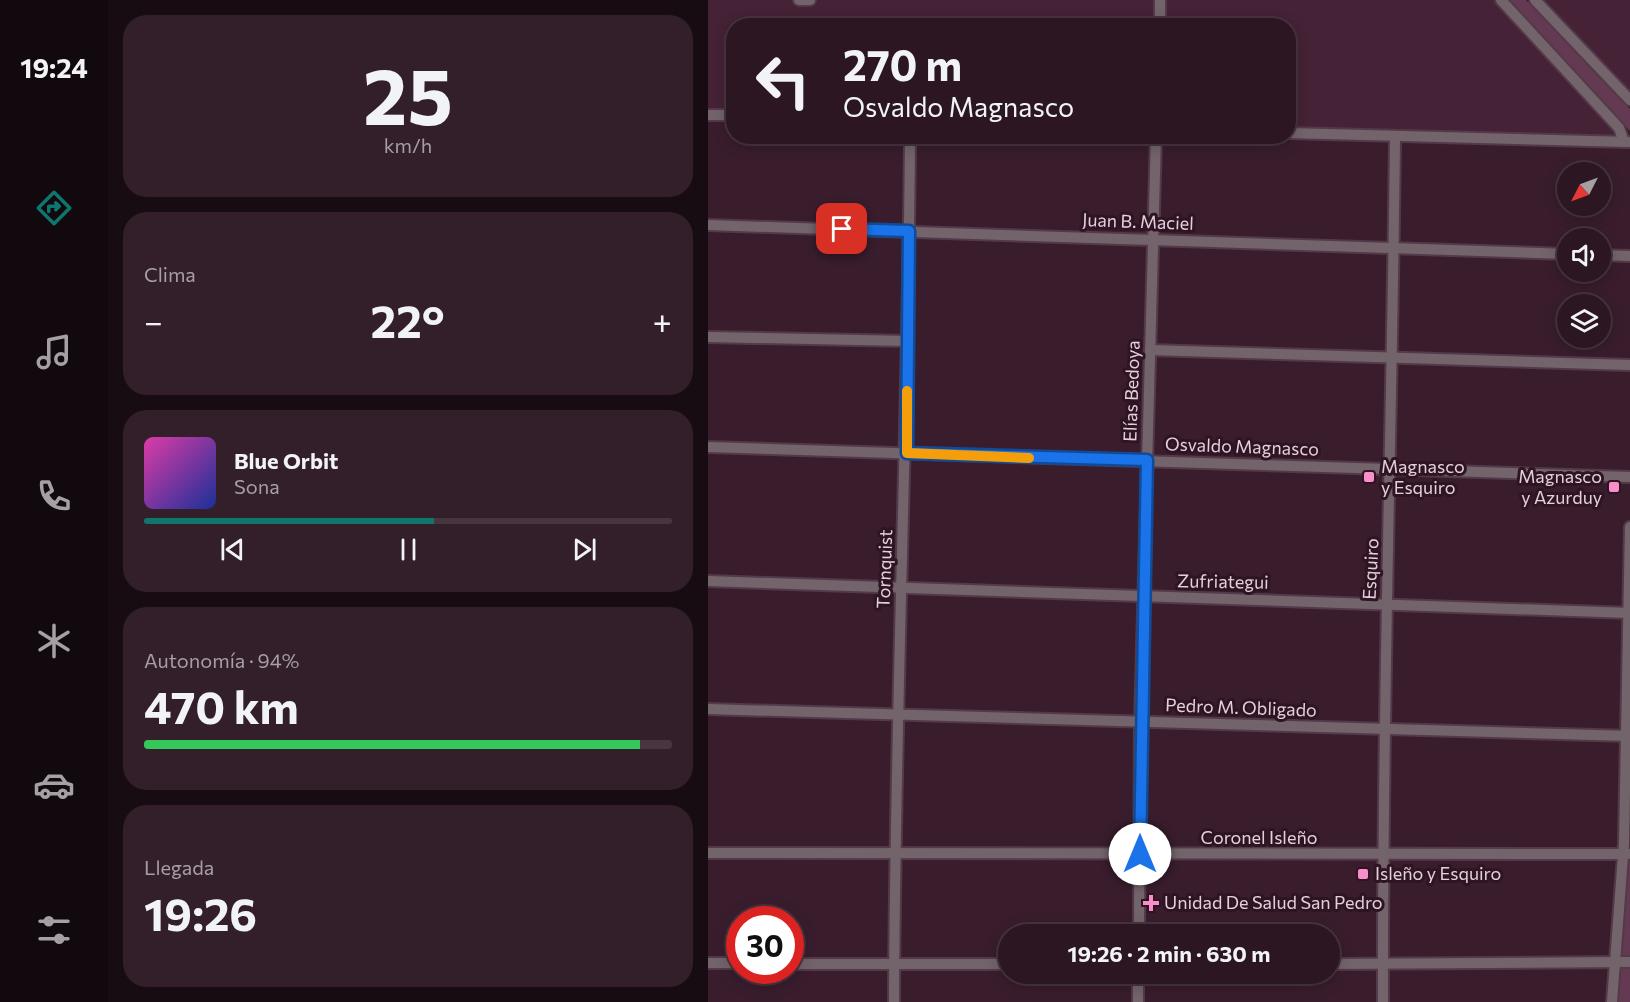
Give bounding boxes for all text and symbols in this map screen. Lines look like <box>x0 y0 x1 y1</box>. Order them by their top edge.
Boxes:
text: 270 m <box>843 38 962 90</box>
icon: left <box>744 42 822 120</box>
text: 25 <box>363 46 453 141</box>
text: 19:24 <box>20 51 88 84</box>
text: Osvaldo Magnasco <box>843 90 1074 123</box>
text: km/h <box>384 133 432 157</box>
north arrow <box>1557 162 1611 216</box>
map controls <box>1557 162 1611 348</box>
icon: directions <box>33 187 75 229</box>
pin <box>816 203 867 254</box>
street label: Juan B. Maciel <box>1082 208 1194 234</box>
icon: arrive <box>825 212 858 245</box>
button: sound <box>1557 228 1611 282</box>
text: Clima <box>144 262 196 286</box>
text: 22° <box>371 292 445 347</box>
button: layers <box>1557 294 1611 348</box>
text: − <box>144 300 163 341</box>
text: + <box>653 300 672 341</box>
icon: music <box>33 331 75 373</box>
street label: Elías Bedoya <box>1118 340 1144 442</box>
street label: Osvaldo Magnasco <box>1165 432 1319 460</box>
text: Blue Orbit <box>234 447 338 474</box>
place label: Magnasco y Esquiro <box>1381 455 1465 498</box>
place label: Magnasco y Azurduy <box>1518 465 1602 508</box>
marker: Magnasco y Esquiro <box>1362 470 1376 484</box>
text: Sona <box>234 474 280 498</box>
icon: phone <box>33 475 75 517</box>
marker: Magnasco y Azurduy <box>1607 480 1621 494</box>
street label: Tornquist <box>872 529 896 609</box>
icon: previous <box>216 533 249 566</box>
icon: pause <box>392 533 425 566</box>
icon: next <box>568 533 601 566</box>
street label: Esquiro <box>1357 538 1383 600</box>
street label: Zufriategui <box>1177 569 1269 593</box>
icon: climate <box>33 620 75 662</box>
text: Autonomía · 94% <box>144 648 299 672</box>
text: 470 km <box>144 678 299 733</box>
street label: Pedro M. Obligado <box>1165 693 1317 721</box>
icon: car <box>33 764 75 806</box>
position arrow <box>1108 822 1172 886</box>
street label: Coronel Isleño <box>1201 826 1317 848</box>
text: Llegada <box>144 855 214 879</box>
place label: Isleño y Esquiro <box>1375 862 1501 884</box>
marker: Isleño y Esquiro <box>1356 867 1370 881</box>
text: 19:26 <box>144 885 257 940</box>
place label: Unidad De Salud San Pedro <box>1164 891 1383 913</box>
marker: Unidad De Salud San Pedro <box>1142 894 1160 912</box>
speed limit sign: 30 <box>726 906 804 984</box>
icon: filters <box>33 909 75 951</box>
text: 19:26 · 2 min · 630 m <box>1068 940 1270 967</box>

